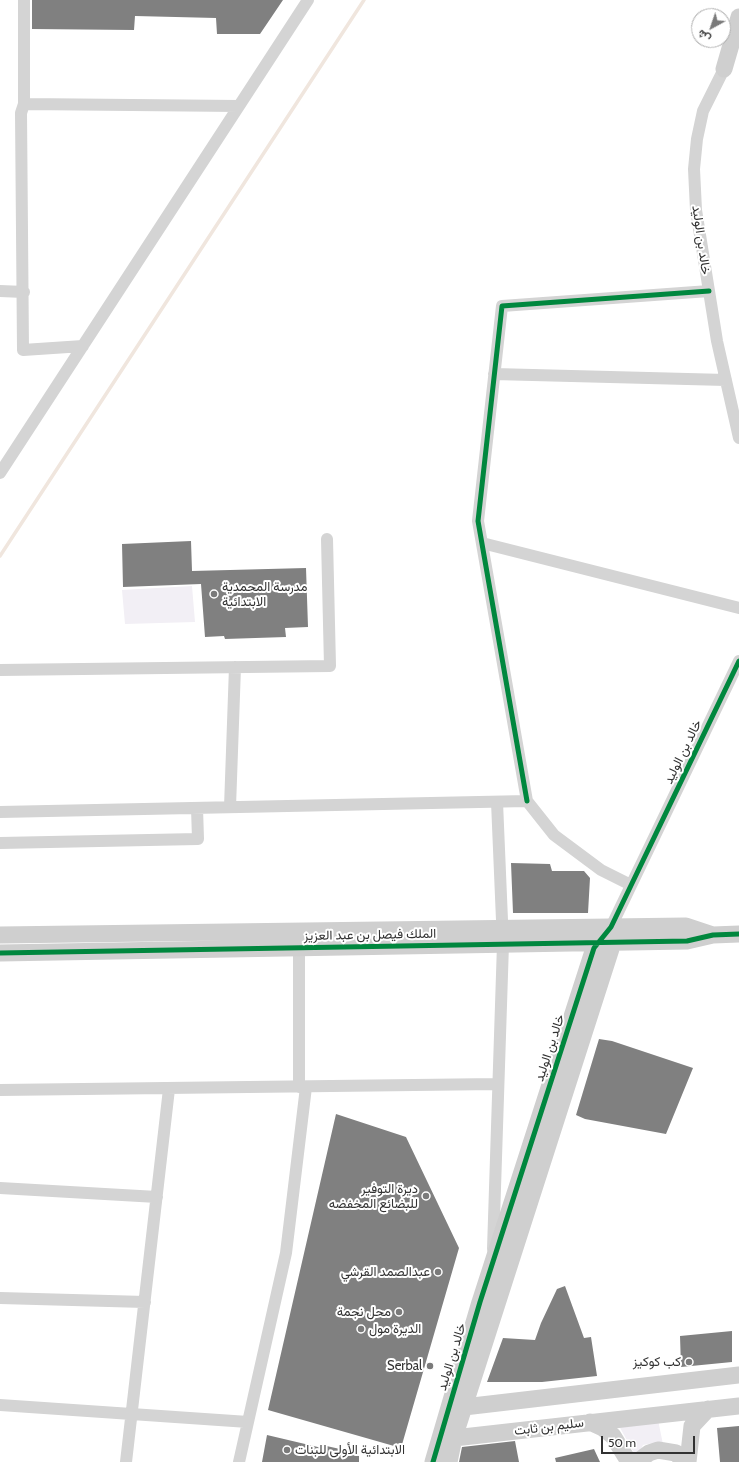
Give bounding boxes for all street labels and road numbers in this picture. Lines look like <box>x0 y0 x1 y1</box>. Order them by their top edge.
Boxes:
street label: خالد بن الوليد <box>688 204 714 276</box>
street label: خالد بن الوليد <box>661 717 705 787</box>
street label: الملك فيصل بن عبد العزيز <box>304 926 436 944</box>
street label: خالد بن الوليد <box>532 1012 568 1084</box>
street label: خالد بن الوليد <box>434 1321 470 1393</box>
street label: سليم بن ثابت <box>513 1415 585 1439</box>

